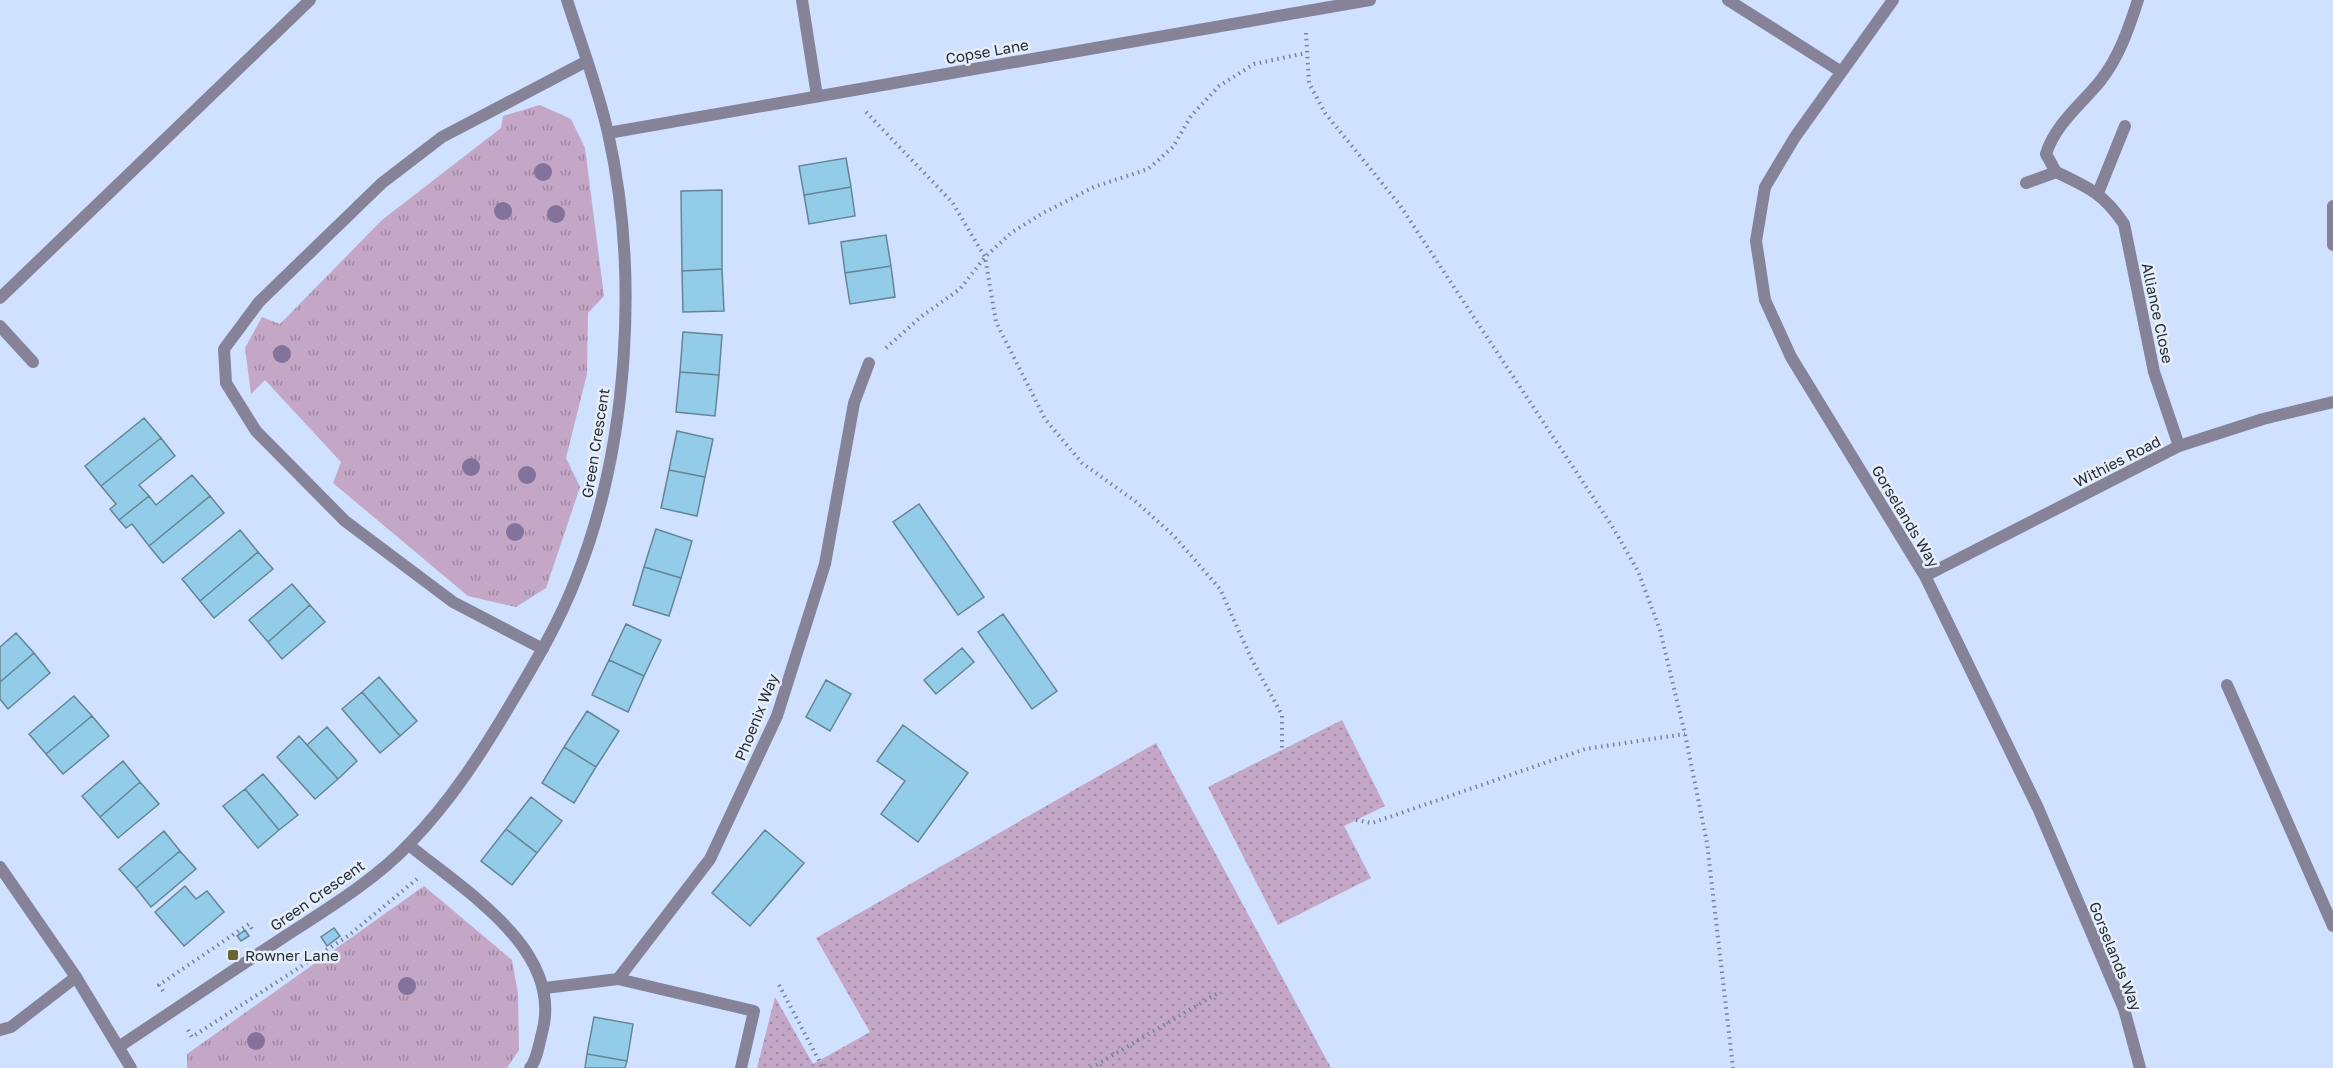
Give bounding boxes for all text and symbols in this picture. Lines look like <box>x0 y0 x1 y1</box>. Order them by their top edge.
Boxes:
street label: Copse Lane <box>944 35 1030 67</box>
street label: Alliance Close <box>2139 261 2177 365</box>
street label: Green Crescent <box>577 387 613 499</box>
street label: Withies Road <box>2071 431 2163 491</box>
street label: Gorselands Way <box>1868 462 1944 571</box>
street label: Phoenix Way <box>730 670 782 763</box>
street label: Green Crescent <box>266 856 368 934</box>
street label: Gorselands Way <box>2086 899 2146 1014</box>
place label: Rowner Lane <box>245 946 339 964</box>
marker: Rowner Lane <box>226 948 240 962</box>

